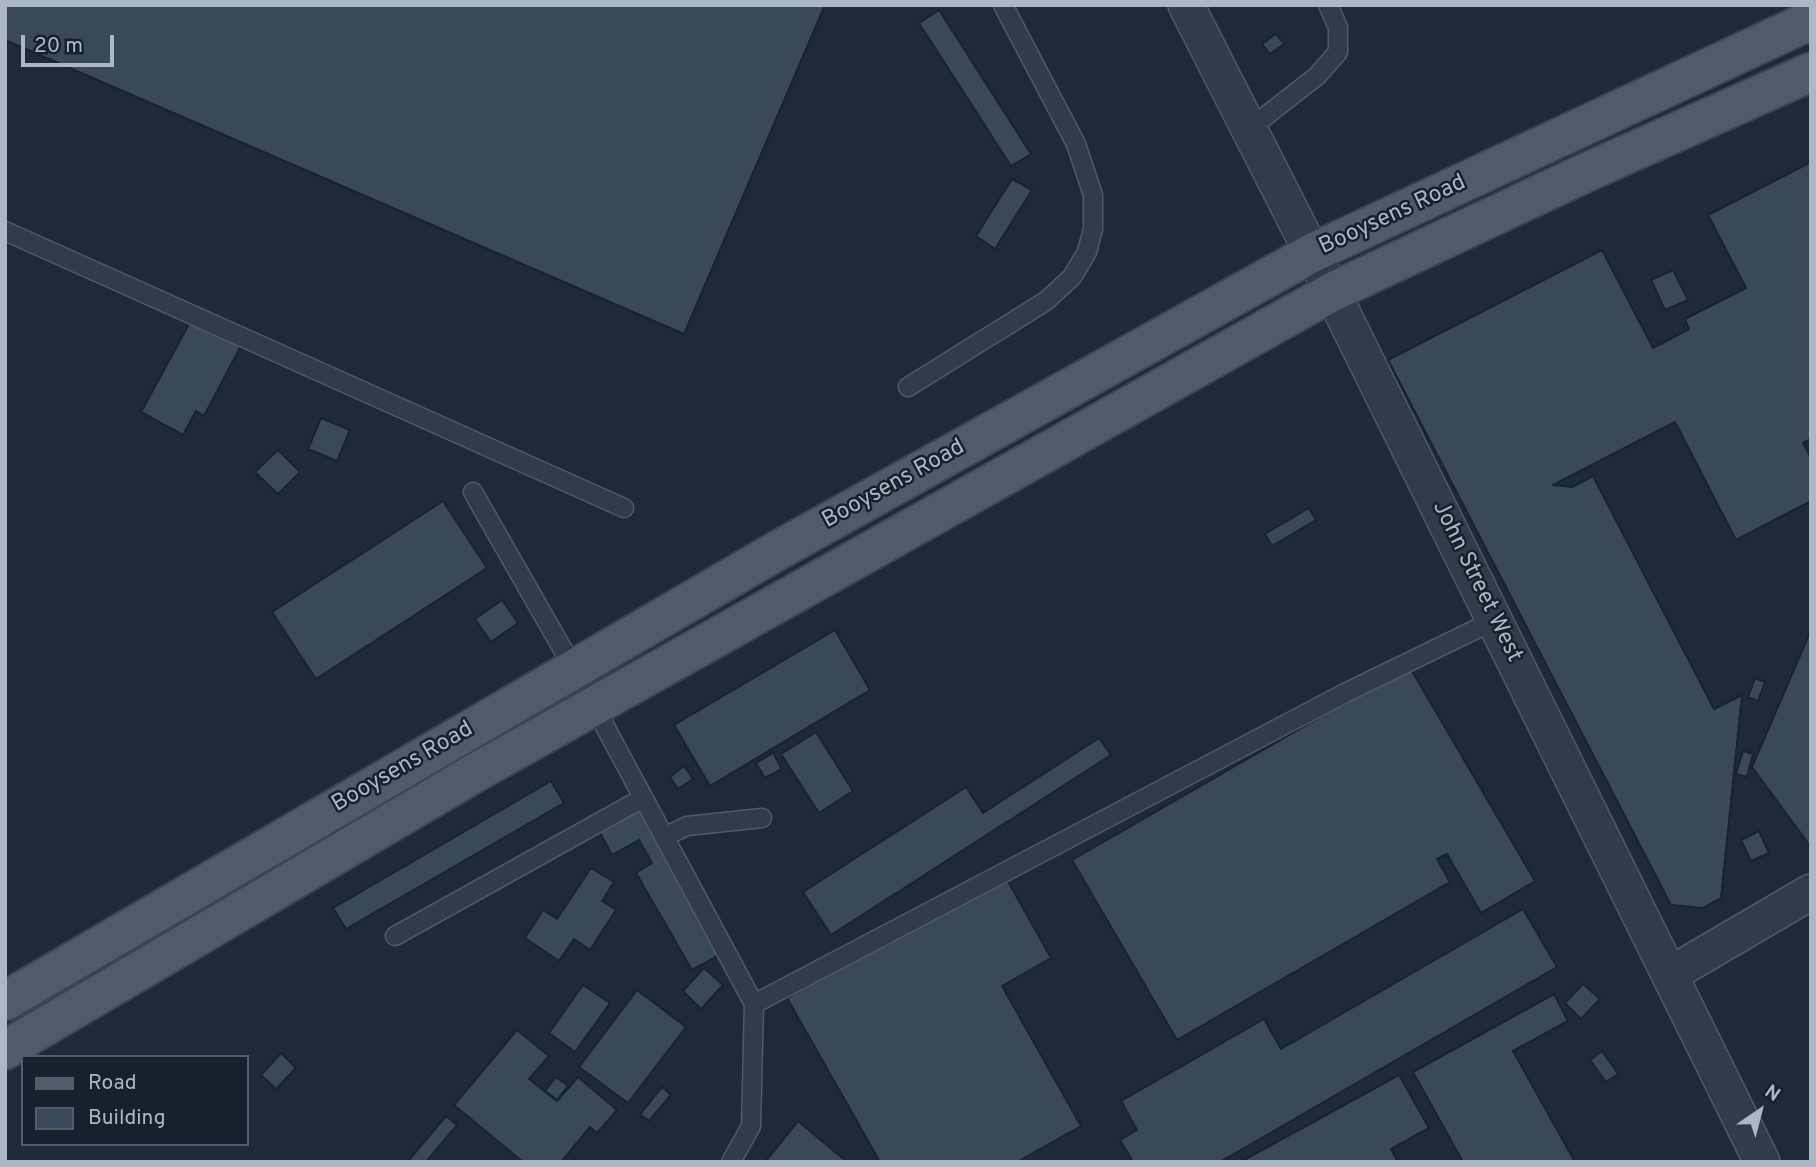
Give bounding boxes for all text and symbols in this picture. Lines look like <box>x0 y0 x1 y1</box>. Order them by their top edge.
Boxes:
scale bar <box>24 21 117 65</box>
text: 20 m <box>34 33 83 60</box>
street label: Booysens Road <box>1315 170 1471 262</box>
street label: Booysens Road <box>818 435 970 535</box>
street label: John Street West <box>1425 497 1527 667</box>
street label: Booysens Road <box>327 716 479 820</box>
legend <box>21 1055 248 1146</box>
text: Road <box>88 1070 137 1097</box>
north arrow <box>1725 1076 1795 1146</box>
text: N <box>1760 1080 1785 1108</box>
text: Building <box>88 1105 166 1132</box>

